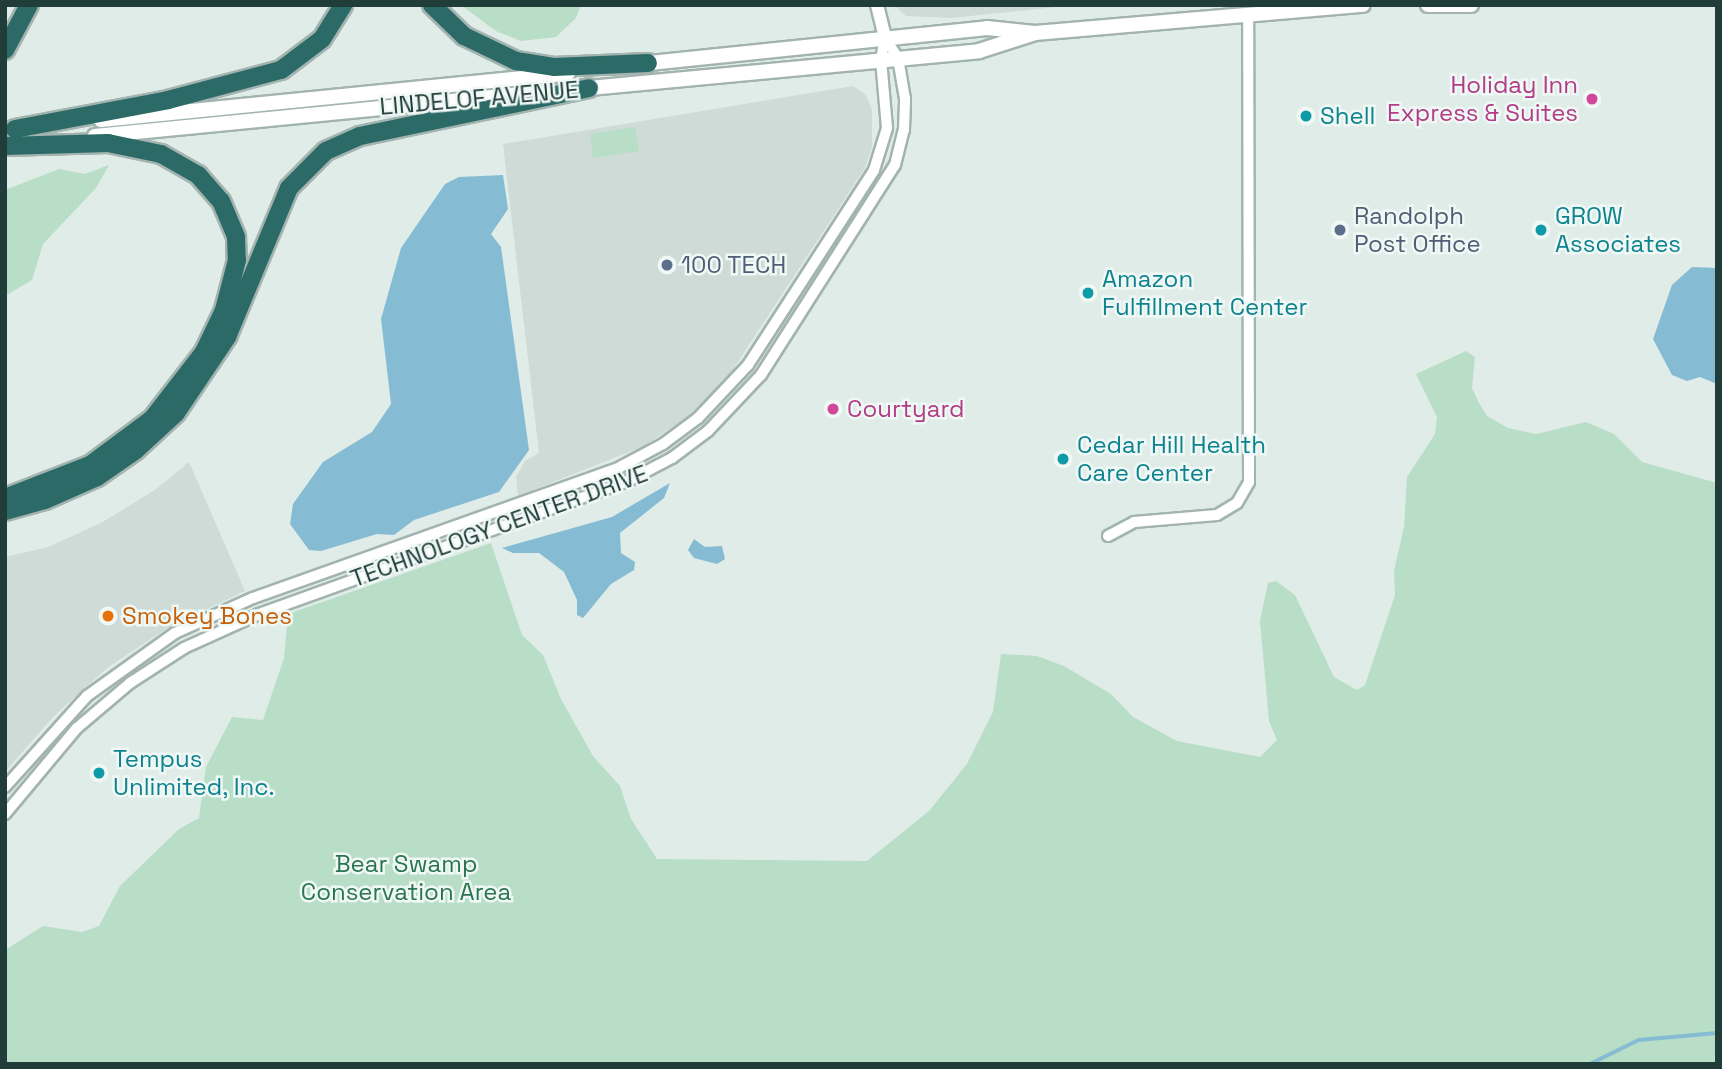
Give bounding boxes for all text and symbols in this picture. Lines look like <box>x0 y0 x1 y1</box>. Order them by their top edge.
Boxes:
place label: Holiday Inn Express & Suites <box>1387 71 1578 127</box>
street label: LINDELOF AVENUE <box>378 75 580 121</box>
marker: Holiday Inn Express & Suites <box>1584 91 1600 107</box>
place label: Shell <box>1320 102 1375 130</box>
marker: Shell <box>1298 108 1314 124</box>
place label: Randolph Post Office <box>1354 202 1481 258</box>
place label: GROW Associates <box>1555 202 1681 258</box>
marker: Randolph Post Office <box>1332 222 1348 238</box>
marker: GROW Associates <box>1533 222 1549 238</box>
place label: 100 TECH <box>681 251 787 279</box>
marker: 100 TECH <box>659 257 675 273</box>
place label: Amazon Fulfillment Center <box>1102 265 1307 321</box>
marker: Amazon Fulfillment Center <box>1080 285 1096 301</box>
place label: Courtyard <box>847 395 965 423</box>
marker: Courtyard <box>825 401 841 417</box>
place label: Cedar Hill Health Care Center <box>1077 431 1266 487</box>
marker: Cedar Hill Health Care Center <box>1055 451 1071 467</box>
street label: TECHNOLOGY CENTER DRIVE <box>346 459 652 593</box>
place label: Smokey Bones <box>122 602 292 630</box>
marker: Smokey Bones <box>100 608 116 624</box>
place label: Tempus Unlimited, Inc. <box>113 745 275 801</box>
marker: Tempus Unlimited, Inc. <box>91 765 107 781</box>
park label: Bear Swamp Conservation Area <box>301 850 511 906</box>

